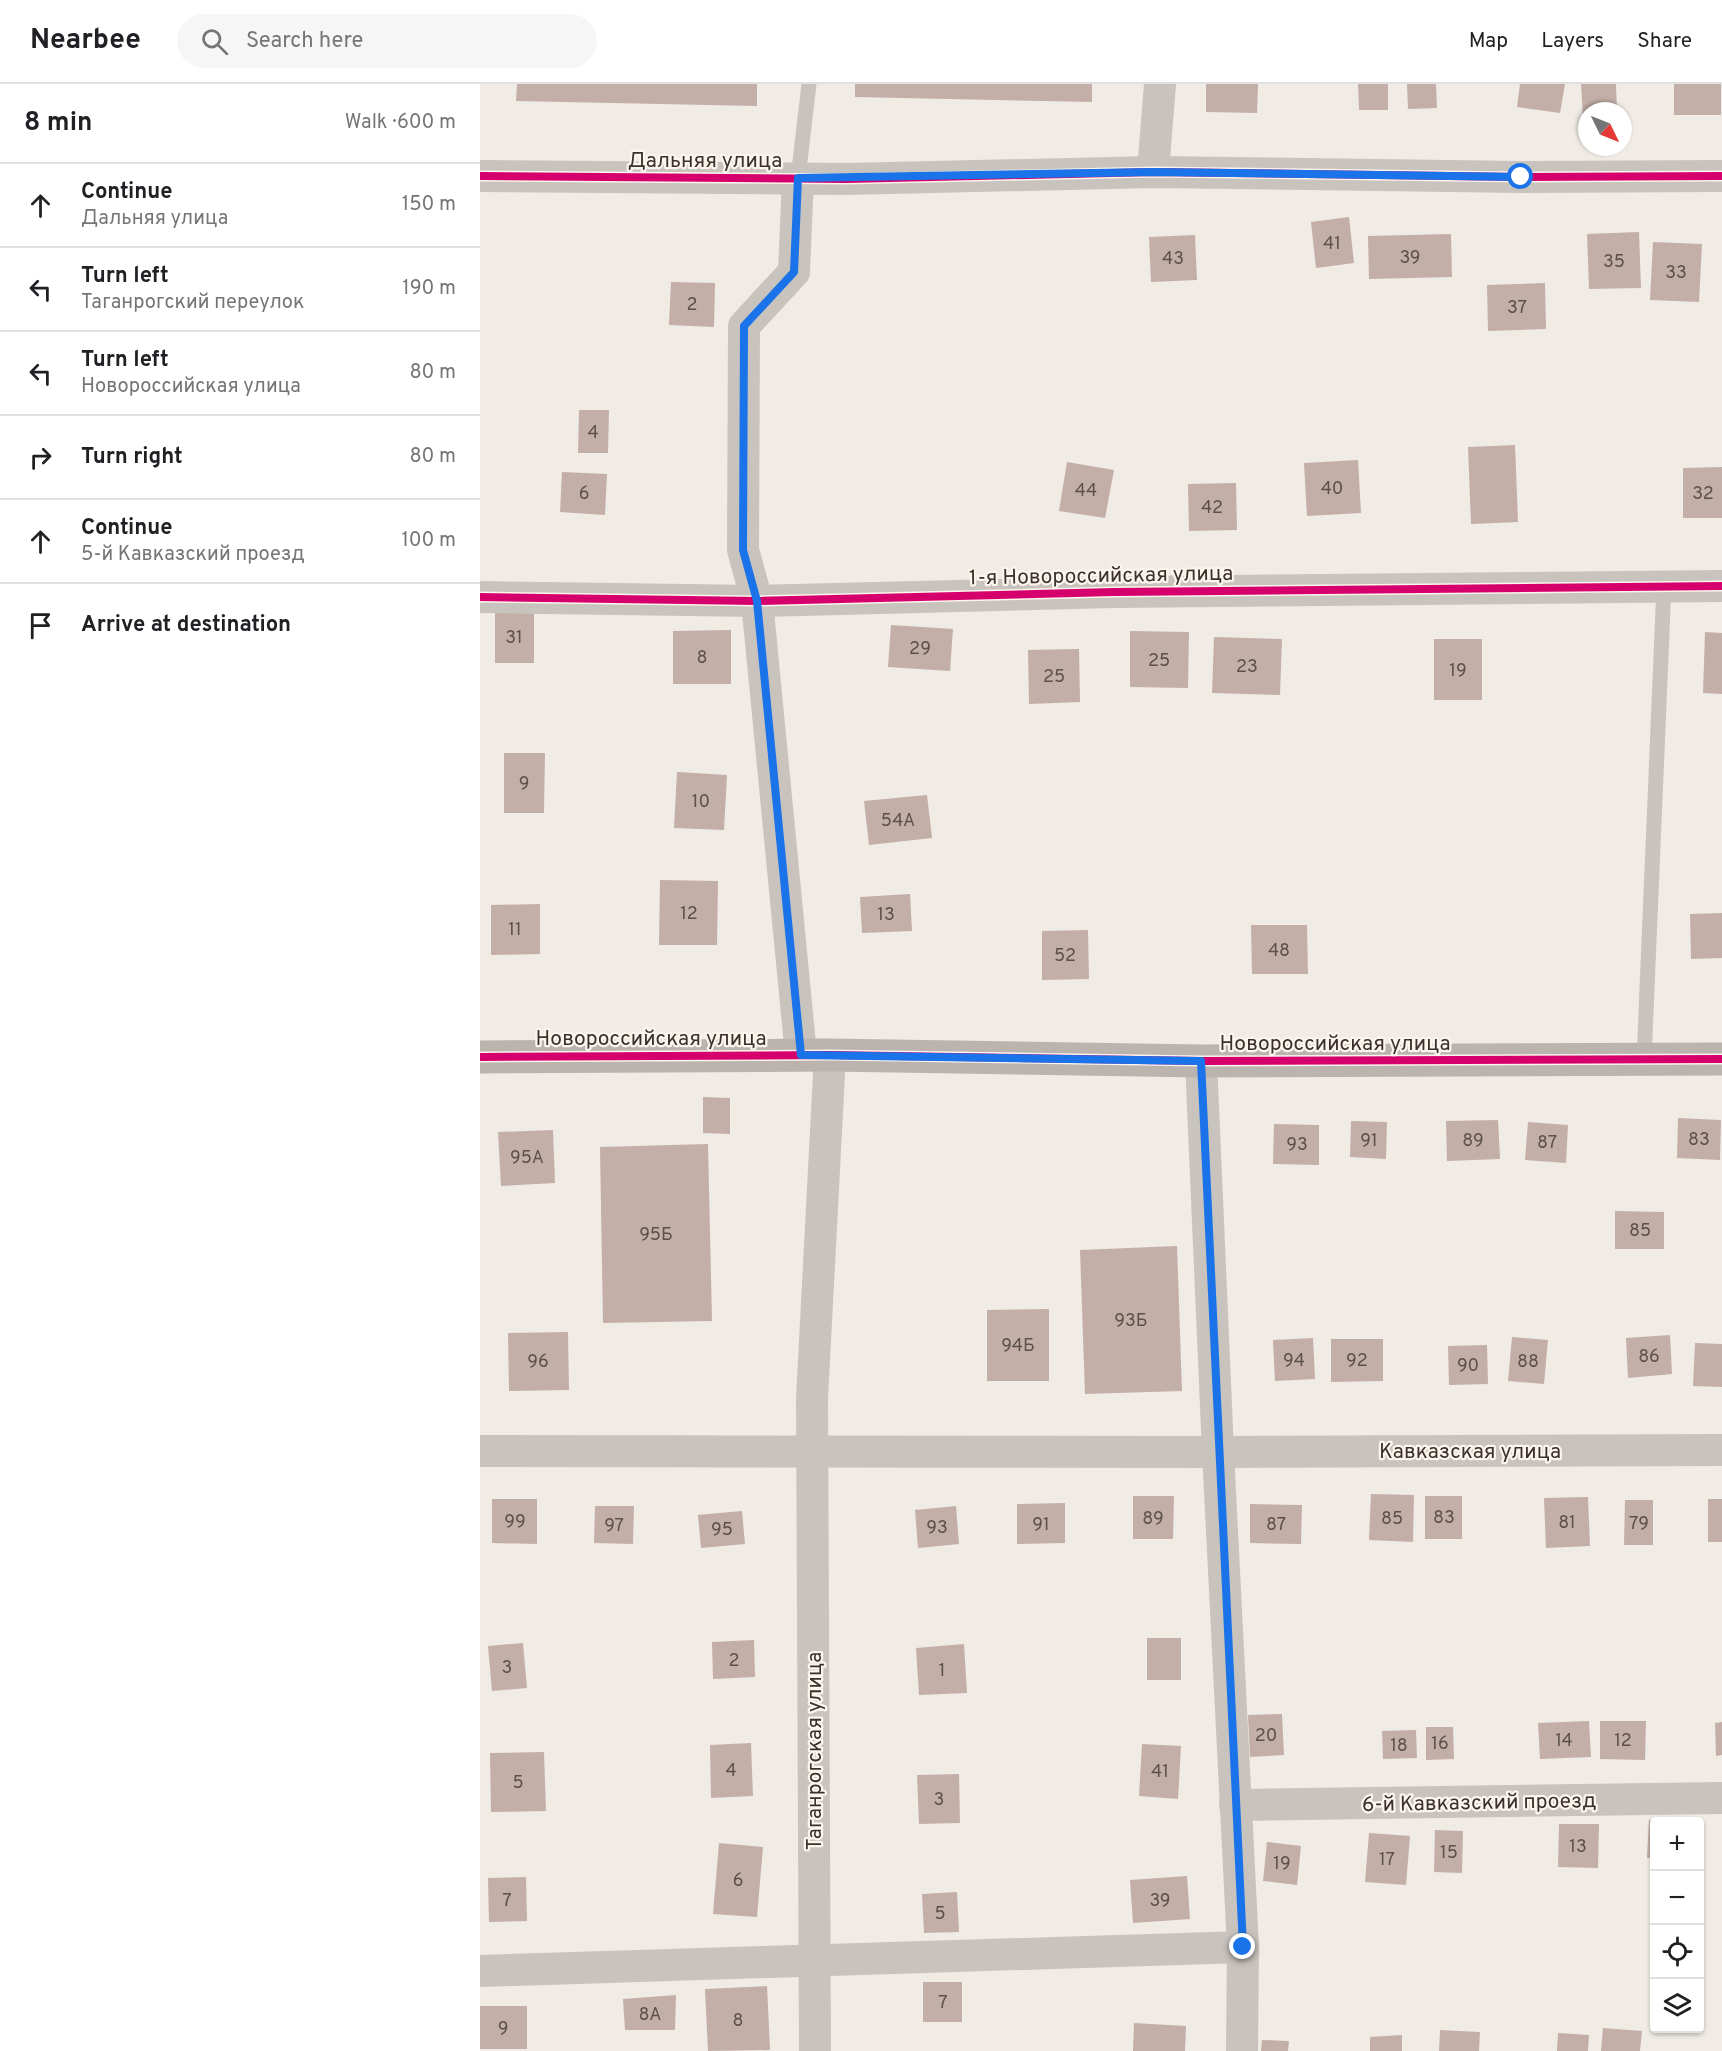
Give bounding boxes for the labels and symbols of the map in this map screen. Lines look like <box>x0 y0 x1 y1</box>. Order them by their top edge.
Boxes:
north arrow <box>1578 102 1632 156</box>
street label: Дальняя улица <box>628 148 782 175</box>
route start <box>1507 163 1533 189</box>
house number: 41 <box>1323 233 1341 256</box>
house number: 39 <box>1399 247 1421 270</box>
house number: 43 <box>1162 248 1184 271</box>
house number: 35 <box>1603 251 1625 274</box>
house number: 33 <box>1665 262 1687 285</box>
house number: 2 <box>686 294 698 317</box>
house number: 37 <box>1507 297 1527 320</box>
house number: 4 <box>587 422 599 445</box>
house number: 40 <box>1321 478 1343 501</box>
house number: 44 <box>1075 480 1097 503</box>
house number: 6 <box>579 483 589 506</box>
house number: 32 <box>1692 483 1714 506</box>
house number: 42 <box>1201 497 1223 520</box>
street label: 1-я Новороссийская улица <box>969 561 1233 592</box>
house number: 31 <box>505 627 523 650</box>
house number: 29 <box>909 638 931 661</box>
house number: 8 <box>697 647 708 670</box>
house number: 25 <box>1148 650 1170 673</box>
house number: 23 <box>1236 656 1258 679</box>
house number: 19 <box>1449 660 1467 683</box>
house number: 25 <box>1043 666 1065 689</box>
house number: 9 <box>519 773 529 796</box>
house number: 10 <box>692 791 710 814</box>
house number: 54А <box>881 810 915 833</box>
house number: 12 <box>680 903 698 926</box>
house number: 13 <box>877 904 895 927</box>
house number: 11 <box>508 919 522 942</box>
house number: 48 <box>1268 940 1290 963</box>
house number: 52 <box>1054 945 1076 968</box>
street label: Новороссийская улица <box>536 1026 766 1053</box>
street label: Новороссийская улица <box>1220 1031 1450 1058</box>
house number: 83 <box>1688 1129 1710 1152</box>
house number: 91 <box>1360 1130 1378 1153</box>
house number: 89 <box>1462 1130 1484 1153</box>
house number: 87 <box>1537 1132 1557 1155</box>
house number: 93 <box>1286 1134 1308 1157</box>
house number: 95А <box>510 1147 544 1170</box>
house number: 85 <box>1629 1220 1651 1243</box>
house number: 95Б <box>639 1224 673 1247</box>
house number: 93Б <box>1114 1310 1148 1333</box>
house number: 94Б <box>1001 1335 1035 1358</box>
house number: 86 <box>1638 1346 1660 1369</box>
house number: 94 <box>1283 1350 1305 1373</box>
house number: 92 <box>1346 1350 1368 1373</box>
house number: 96 <box>527 1351 549 1374</box>
house number: 88 <box>1517 1351 1539 1374</box>
house number: 90 <box>1457 1355 1479 1378</box>
street label: Кавказская улица <box>1379 1439 1561 1466</box>
house number: 83 <box>1433 1507 1455 1530</box>
house number: 89 <box>1142 1508 1164 1531</box>
house number: 85 <box>1381 1508 1403 1531</box>
house number: 99 <box>504 1511 526 1534</box>
house number: 81 <box>1558 1512 1576 1535</box>
house number: 79 <box>1629 1513 1649 1536</box>
house number: 91 <box>1032 1514 1050 1537</box>
house number: 87 <box>1266 1514 1286 1537</box>
house number: 97 <box>604 1515 624 1538</box>
house number: 93 <box>926 1517 948 1540</box>
house number: 95 <box>711 1519 733 1542</box>
house number: 2 <box>728 1650 740 1673</box>
street label: Таганрогская улица <box>802 1652 829 1850</box>
house number: 3 <box>502 1657 512 1680</box>
house number: 1 <box>939 1660 945 1683</box>
house number: 20 <box>1255 1725 1277 1748</box>
house number: 14 <box>1555 1730 1573 1753</box>
house number: 12 <box>1614 1730 1632 1753</box>
house number: 16 <box>1431 1733 1449 1756</box>
house number: 18 <box>1390 1735 1408 1758</box>
house number: 4 <box>725 1760 737 1783</box>
house number: 41 <box>1151 1761 1169 1784</box>
house number: 5 <box>512 1772 524 1795</box>
street label: 6-й Кавказский проезд <box>1362 1788 1597 1819</box>
house number: 3 <box>934 1789 944 1812</box>
house number: 13 <box>1569 1836 1587 1859</box>
house number: 15 <box>1440 1842 1458 1865</box>
house number: 17 <box>1379 1849 1395 1872</box>
house number: 19 <box>1273 1853 1291 1876</box>
house number: 6 <box>733 1870 743 1893</box>
house number: 7 <box>502 1890 512 1913</box>
house number: 39 <box>1149 1890 1171 1913</box>
house number: 5 <box>934 1903 946 1926</box>
route end <box>1229 1933 1255 1959</box>
house number: 7 <box>938 1992 948 2015</box>
house number: 8А <box>638 2004 662 2027</box>
house number: 8 <box>733 2010 744 2033</box>
house number: 9 <box>498 2018 508 2041</box>

